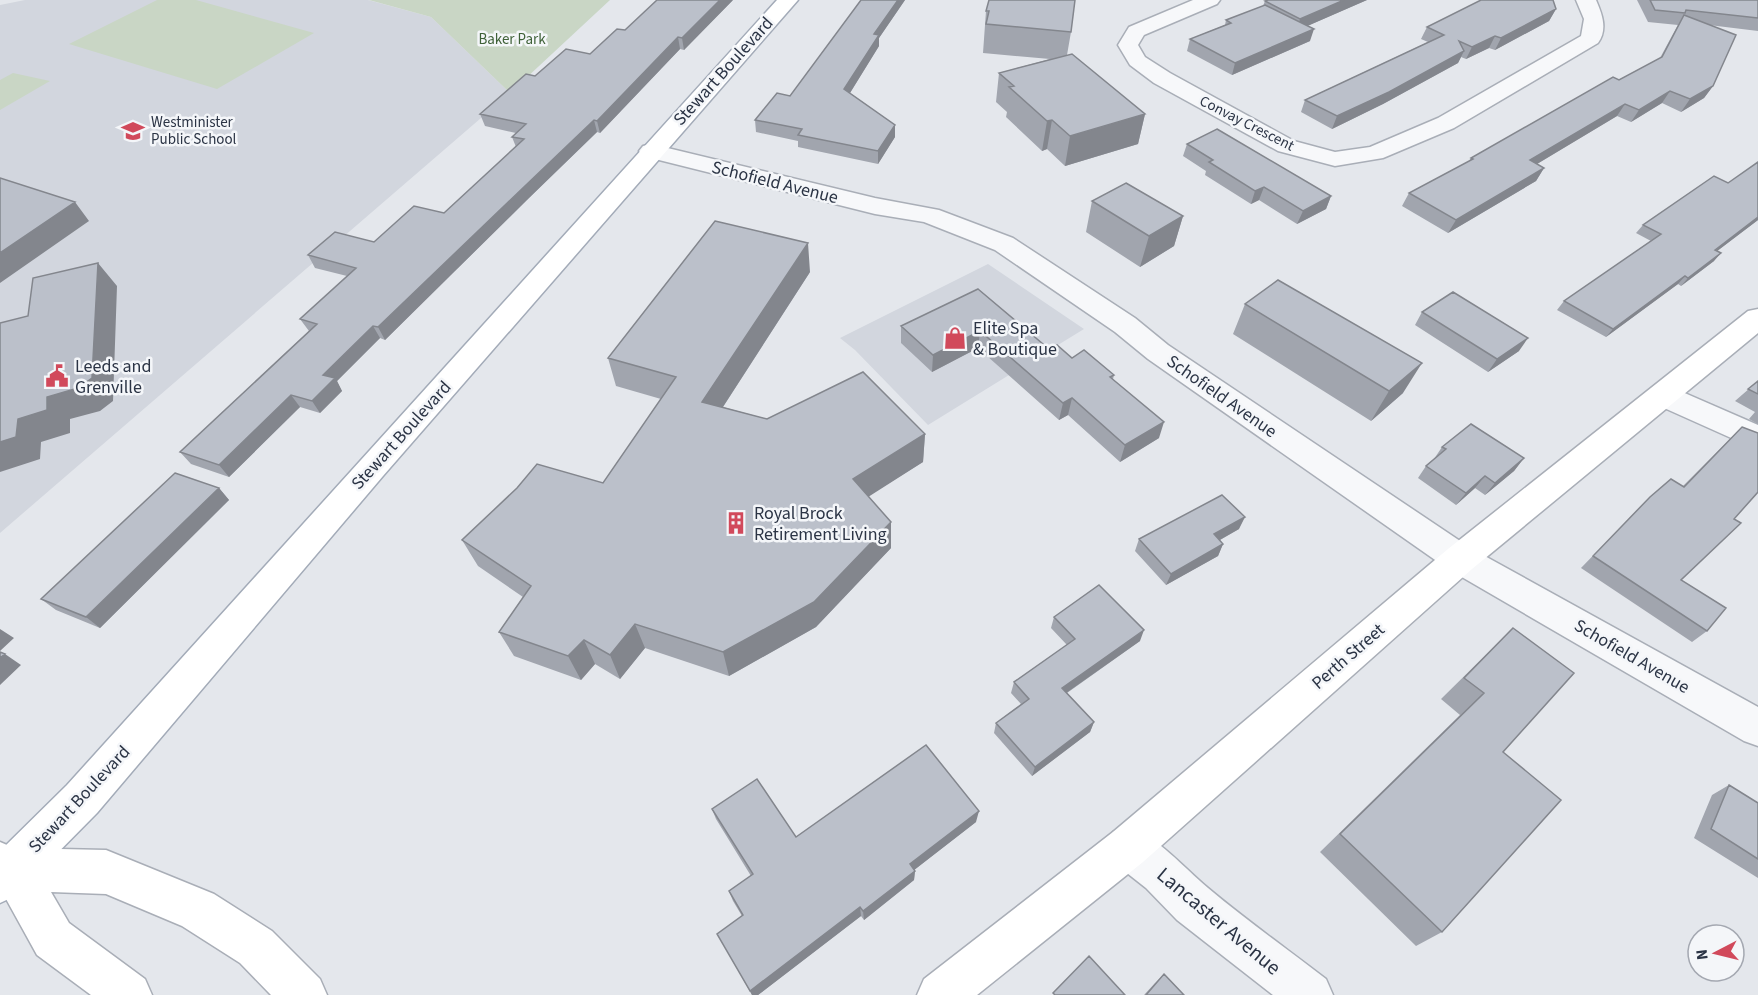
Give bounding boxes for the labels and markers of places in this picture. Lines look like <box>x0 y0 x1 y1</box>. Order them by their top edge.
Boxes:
place label: Westminister Public School <box>151 112 237 150</box>
school or university icon: Westminister Public School <box>120 118 146 144</box>
place label: Elite Spa & Boutique <box>973 316 1057 362</box>
shop icon: Elite Spa & Boutique <box>942 325 968 351</box>
place label: Leeds and Grenville <box>75 354 151 400</box>
public building icon: Leeds and Grenville <box>44 363 70 389</box>
place label: Royal Brock Retirement Living <box>754 501 887 547</box>
building icon: Royal Brock Retirement Living <box>723 510 749 536</box>

